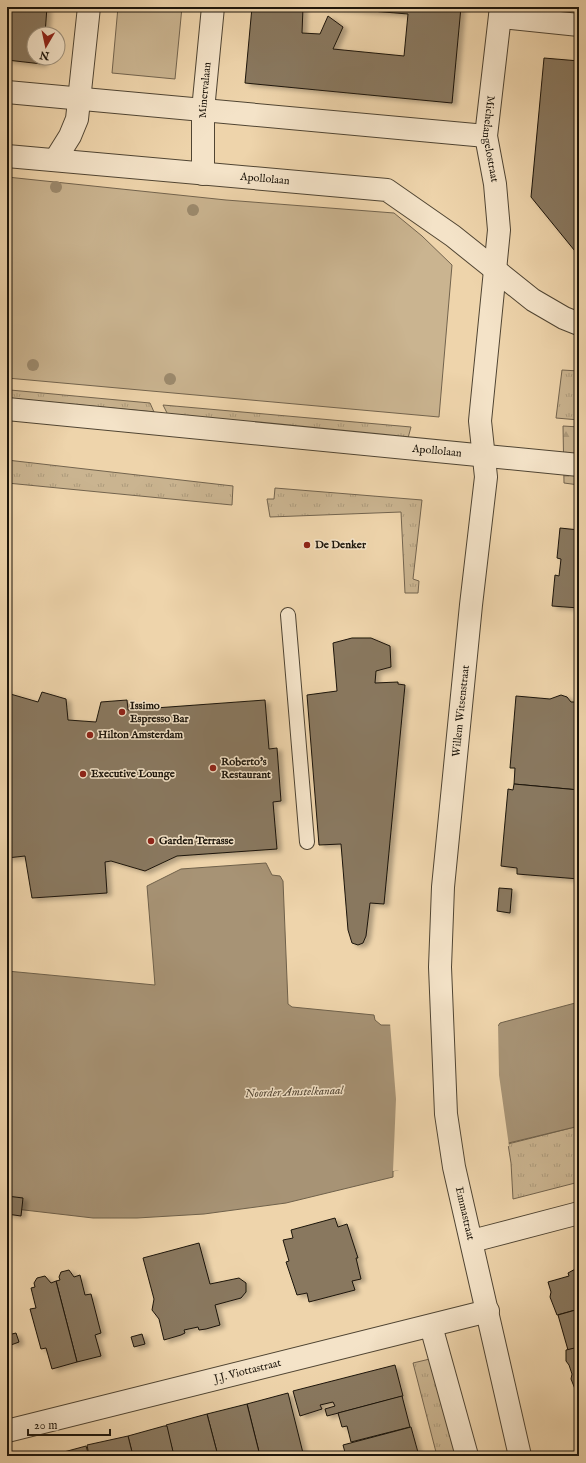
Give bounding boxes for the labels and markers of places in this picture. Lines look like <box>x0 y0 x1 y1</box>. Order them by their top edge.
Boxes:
place label: De Denker <box>315 538 367 552</box>
marker: De Denker <box>302 540 312 550</box>
place label: Issimo Espresso Bar <box>130 699 190 726</box>
marker: Issimo Espresso Bar <box>117 707 127 717</box>
place label: Hilton Amsterdam <box>98 728 184 742</box>
marker: Hilton Amsterdam <box>85 730 95 740</box>
place label: Roberto's Restaurant <box>221 755 271 782</box>
marker: Roberto's Restaurant <box>208 763 218 773</box>
place label: Executive Lounge <box>91 767 175 781</box>
marker: Executive Lounge <box>78 769 88 779</box>
place label: Garden Terrasse <box>159 834 233 848</box>
marker: Garden Terrasse <box>146 836 156 846</box>

